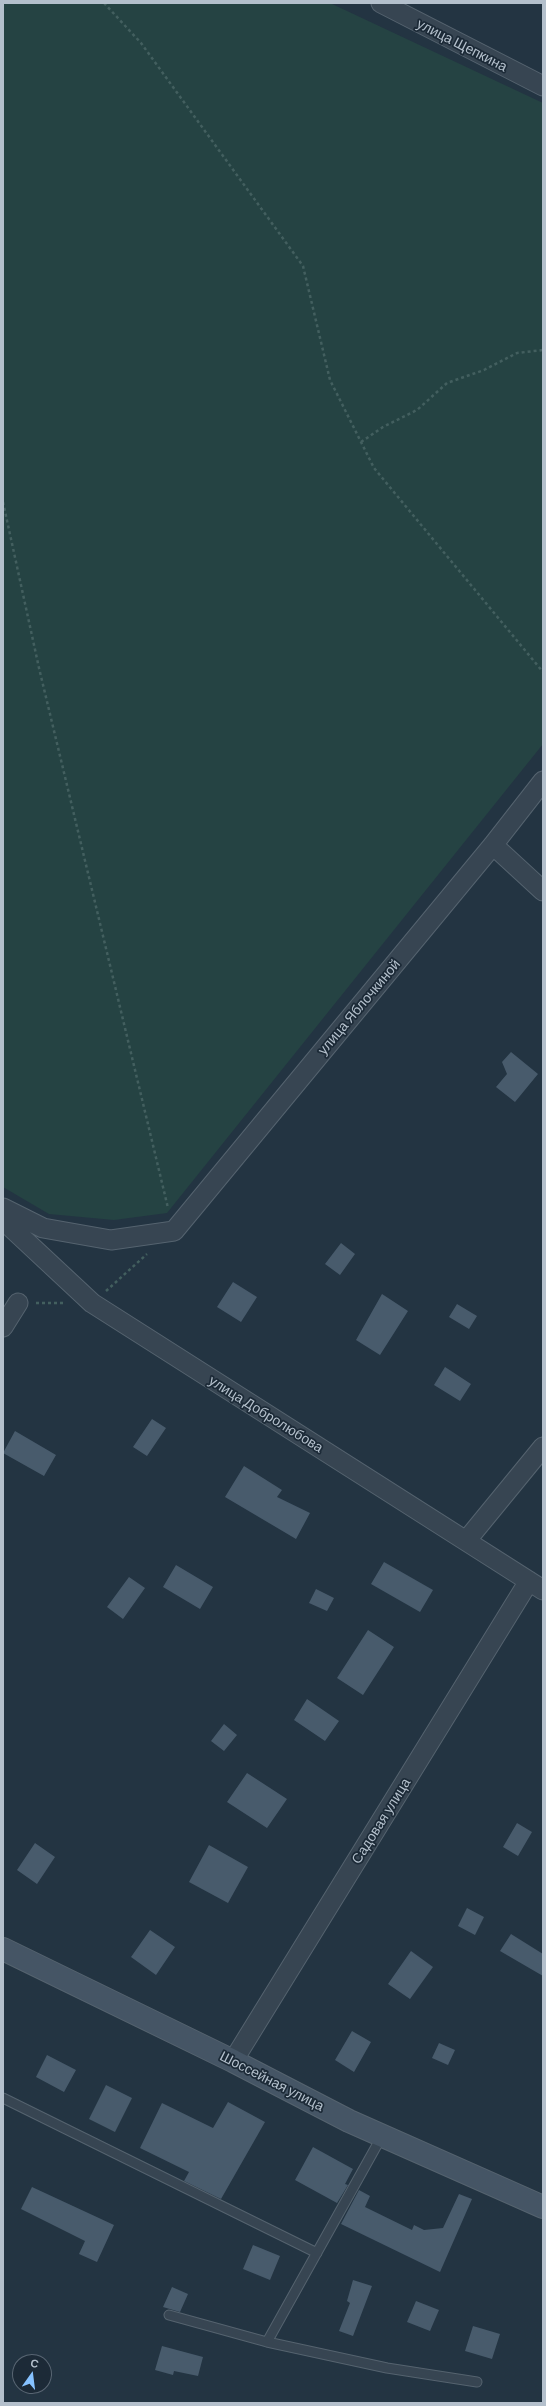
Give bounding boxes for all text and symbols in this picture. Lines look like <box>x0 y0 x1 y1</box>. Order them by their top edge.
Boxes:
street label: улица Щепкина <box>414 15 510 75</box>
street label: улица Яблочкиной <box>314 956 404 1058</box>
street label: улица Добролюбова <box>206 1372 326 1456</box>
street label: Садовая улица <box>348 1775 414 1867</box>
street label: Шоссейная улица <box>217 2047 327 2115</box>
north arrow <box>12 2354 52 2394</box>
text: С <box>29 2356 40 2370</box>

